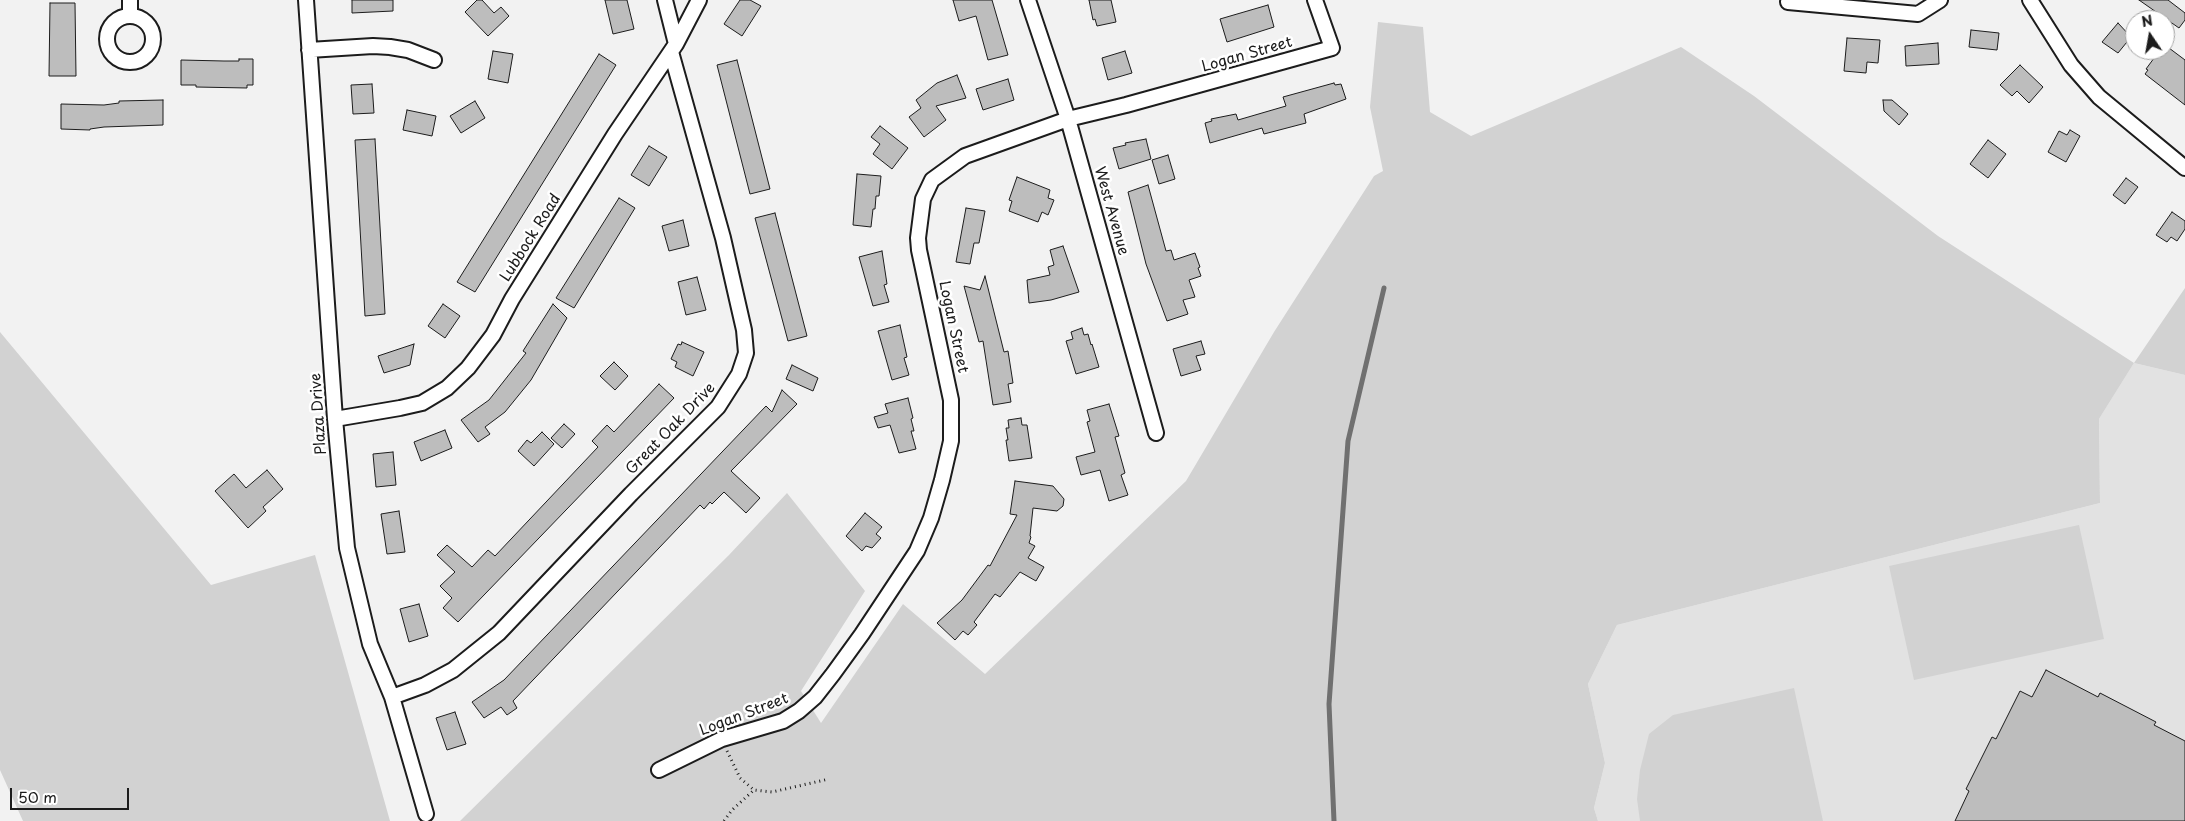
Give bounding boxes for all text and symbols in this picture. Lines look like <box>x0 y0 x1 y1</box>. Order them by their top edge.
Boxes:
text: N <box>2139 9 2155 32</box>
north arrow <box>2125 10 2175 60</box>
street label: Logan Street <box>1200 33 1294 77</box>
street label: West Avenue <box>1090 165 1132 257</box>
street label: Lubbock Road <box>497 191 565 285</box>
street label: Logan Street <box>934 279 972 375</box>
street label: Plaza Drive <box>307 372 331 456</box>
street label: Great Oak Drive <box>623 379 719 479</box>
street label: Logan Street <box>697 690 791 740</box>
scale bar <box>12 778 131 810</box>
text: 50 m <box>18 785 57 808</box>

